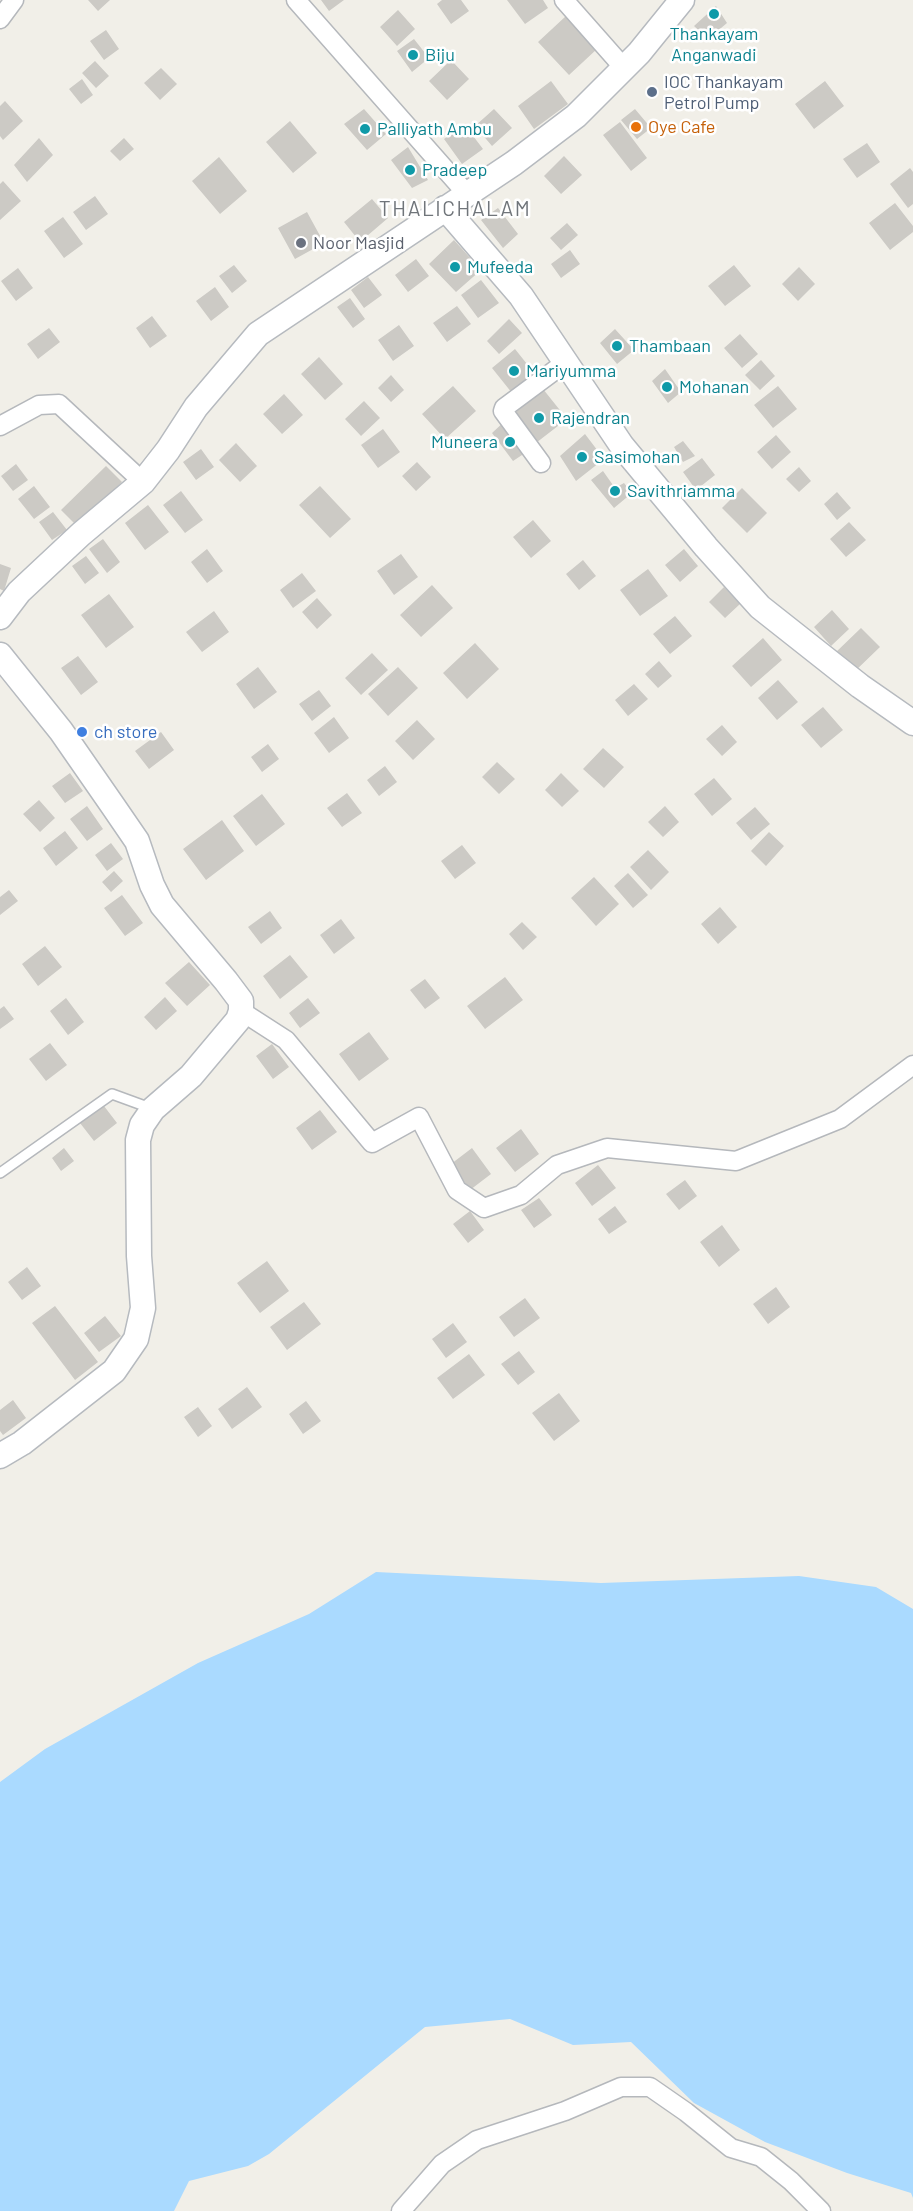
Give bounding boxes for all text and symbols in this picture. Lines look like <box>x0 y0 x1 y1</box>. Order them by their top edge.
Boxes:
marker: Thankayam Anganwadi <box>707 7 721 21</box>
place label: Thankayam Anganwadi <box>670 23 758 66</box>
place label: Biju <box>425 44 455 66</box>
marker: Biju <box>406 48 420 62</box>
place label: IOC Thankayam Petrol Pump <box>664 71 783 113</box>
marker: IOC Thankayam Petrol Pump <box>645 85 659 99</box>
place label: Oye Cafe <box>648 116 715 138</box>
place label: Palliyath Ambu <box>377 118 492 140</box>
marker: Oye Cafe <box>629 120 643 134</box>
marker: Palliyath Ambu <box>358 122 372 136</box>
place label: Pradeep <box>422 159 487 181</box>
marker: Pradeep <box>403 163 417 177</box>
district label: THALICHALAM <box>379 196 531 222</box>
place label: Noor Masjid <box>313 232 404 254</box>
marker: Noor Masjid <box>294 236 308 250</box>
place label: Mufeeda <box>467 256 533 278</box>
marker: Mufeeda <box>448 260 462 274</box>
place label: Thambaan <box>629 335 711 357</box>
marker: Thambaan <box>610 339 624 353</box>
place label: Mariyumma <box>526 360 616 382</box>
marker: Mariyumma <box>507 364 521 378</box>
place label: Mohanan <box>679 376 749 398</box>
marker: Mohanan <box>660 380 674 394</box>
place label: Rajendran <box>551 407 630 429</box>
marker: Rajendran <box>532 411 546 425</box>
place label: Muneera <box>431 431 498 453</box>
marker: Muneera <box>503 435 517 449</box>
place label: Sasimohan <box>594 446 680 468</box>
marker: Sasimohan <box>575 450 589 464</box>
place label: Savithriamma <box>627 480 735 502</box>
marker: Savithriamma <box>608 484 622 498</box>
place label: ch store <box>94 721 157 743</box>
marker: ch store <box>75 725 89 739</box>

